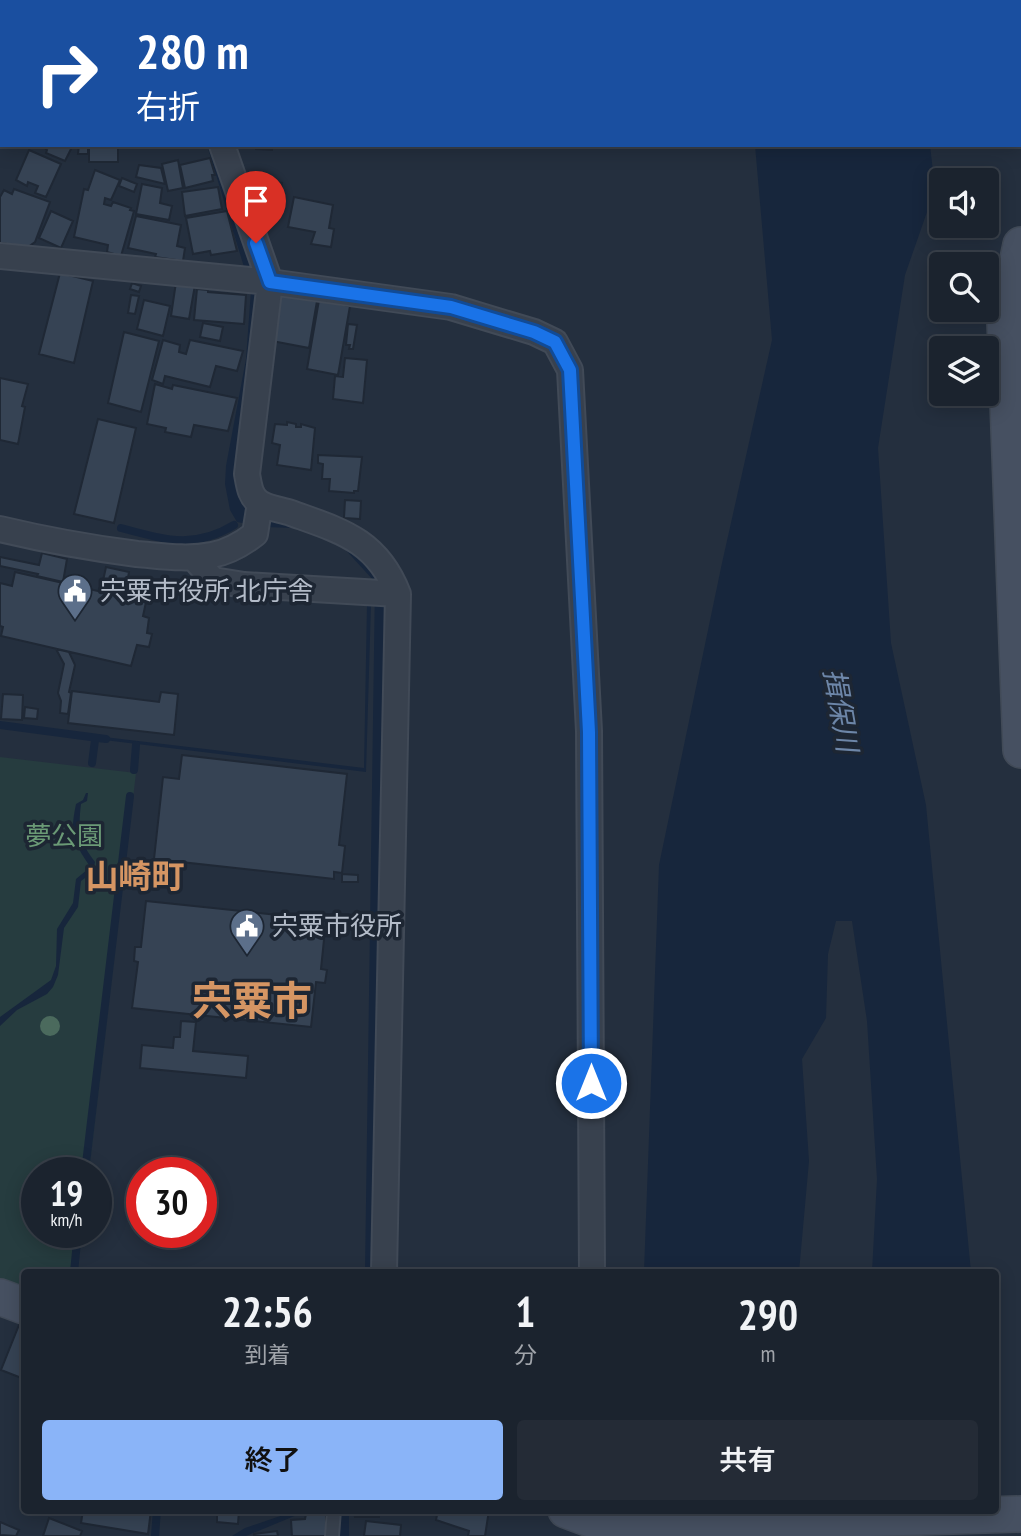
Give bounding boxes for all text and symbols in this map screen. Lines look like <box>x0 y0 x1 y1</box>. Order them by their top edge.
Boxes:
text: 280 m <box>136 19 249 83</box>
icon: right <box>21 28 112 119</box>
text: 右折 <box>136 85 200 127</box>
map controls <box>929 168 999 406</box>
button: sound <box>929 168 999 238</box>
pin <box>226 171 286 243</box>
icon: arrive <box>237 182 275 220</box>
button: search <box>929 252 999 322</box>
button: layers <box>929 336 999 406</box>
public building icon: 宍粟市役所 北庁舎 <box>56 572 94 621</box>
place label: 宍粟市役所 北庁舎 <box>100 574 314 607</box>
water label: 揖保川 <box>816 665 868 757</box>
park label: 夢公園 <box>25 819 103 852</box>
district label: 山崎町 <box>86 854 185 897</box>
public building icon: 宍粟市役所 <box>228 907 266 956</box>
place label: 宍粟市役所 <box>272 909 402 942</box>
district label: 宍粟市 <box>192 974 312 1026</box>
position arrow <box>554 1046 628 1120</box>
speed limit sign: 30 <box>126 1157 217 1248</box>
text: 19 <box>50 1170 83 1216</box>
text: km/h <box>51 1208 82 1231</box>
text: 22:56 <box>222 1284 313 1339</box>
text: 1 <box>515 1284 535 1339</box>
text: 290 <box>738 1287 798 1342</box>
text: m <box>760 1339 775 1368</box>
text: 到着 <box>244 1340 290 1369</box>
text: 分 <box>514 1340 537 1369</box>
button: 終了 <box>42 1420 503 1500</box>
button: 共有 <box>517 1420 978 1500</box>

